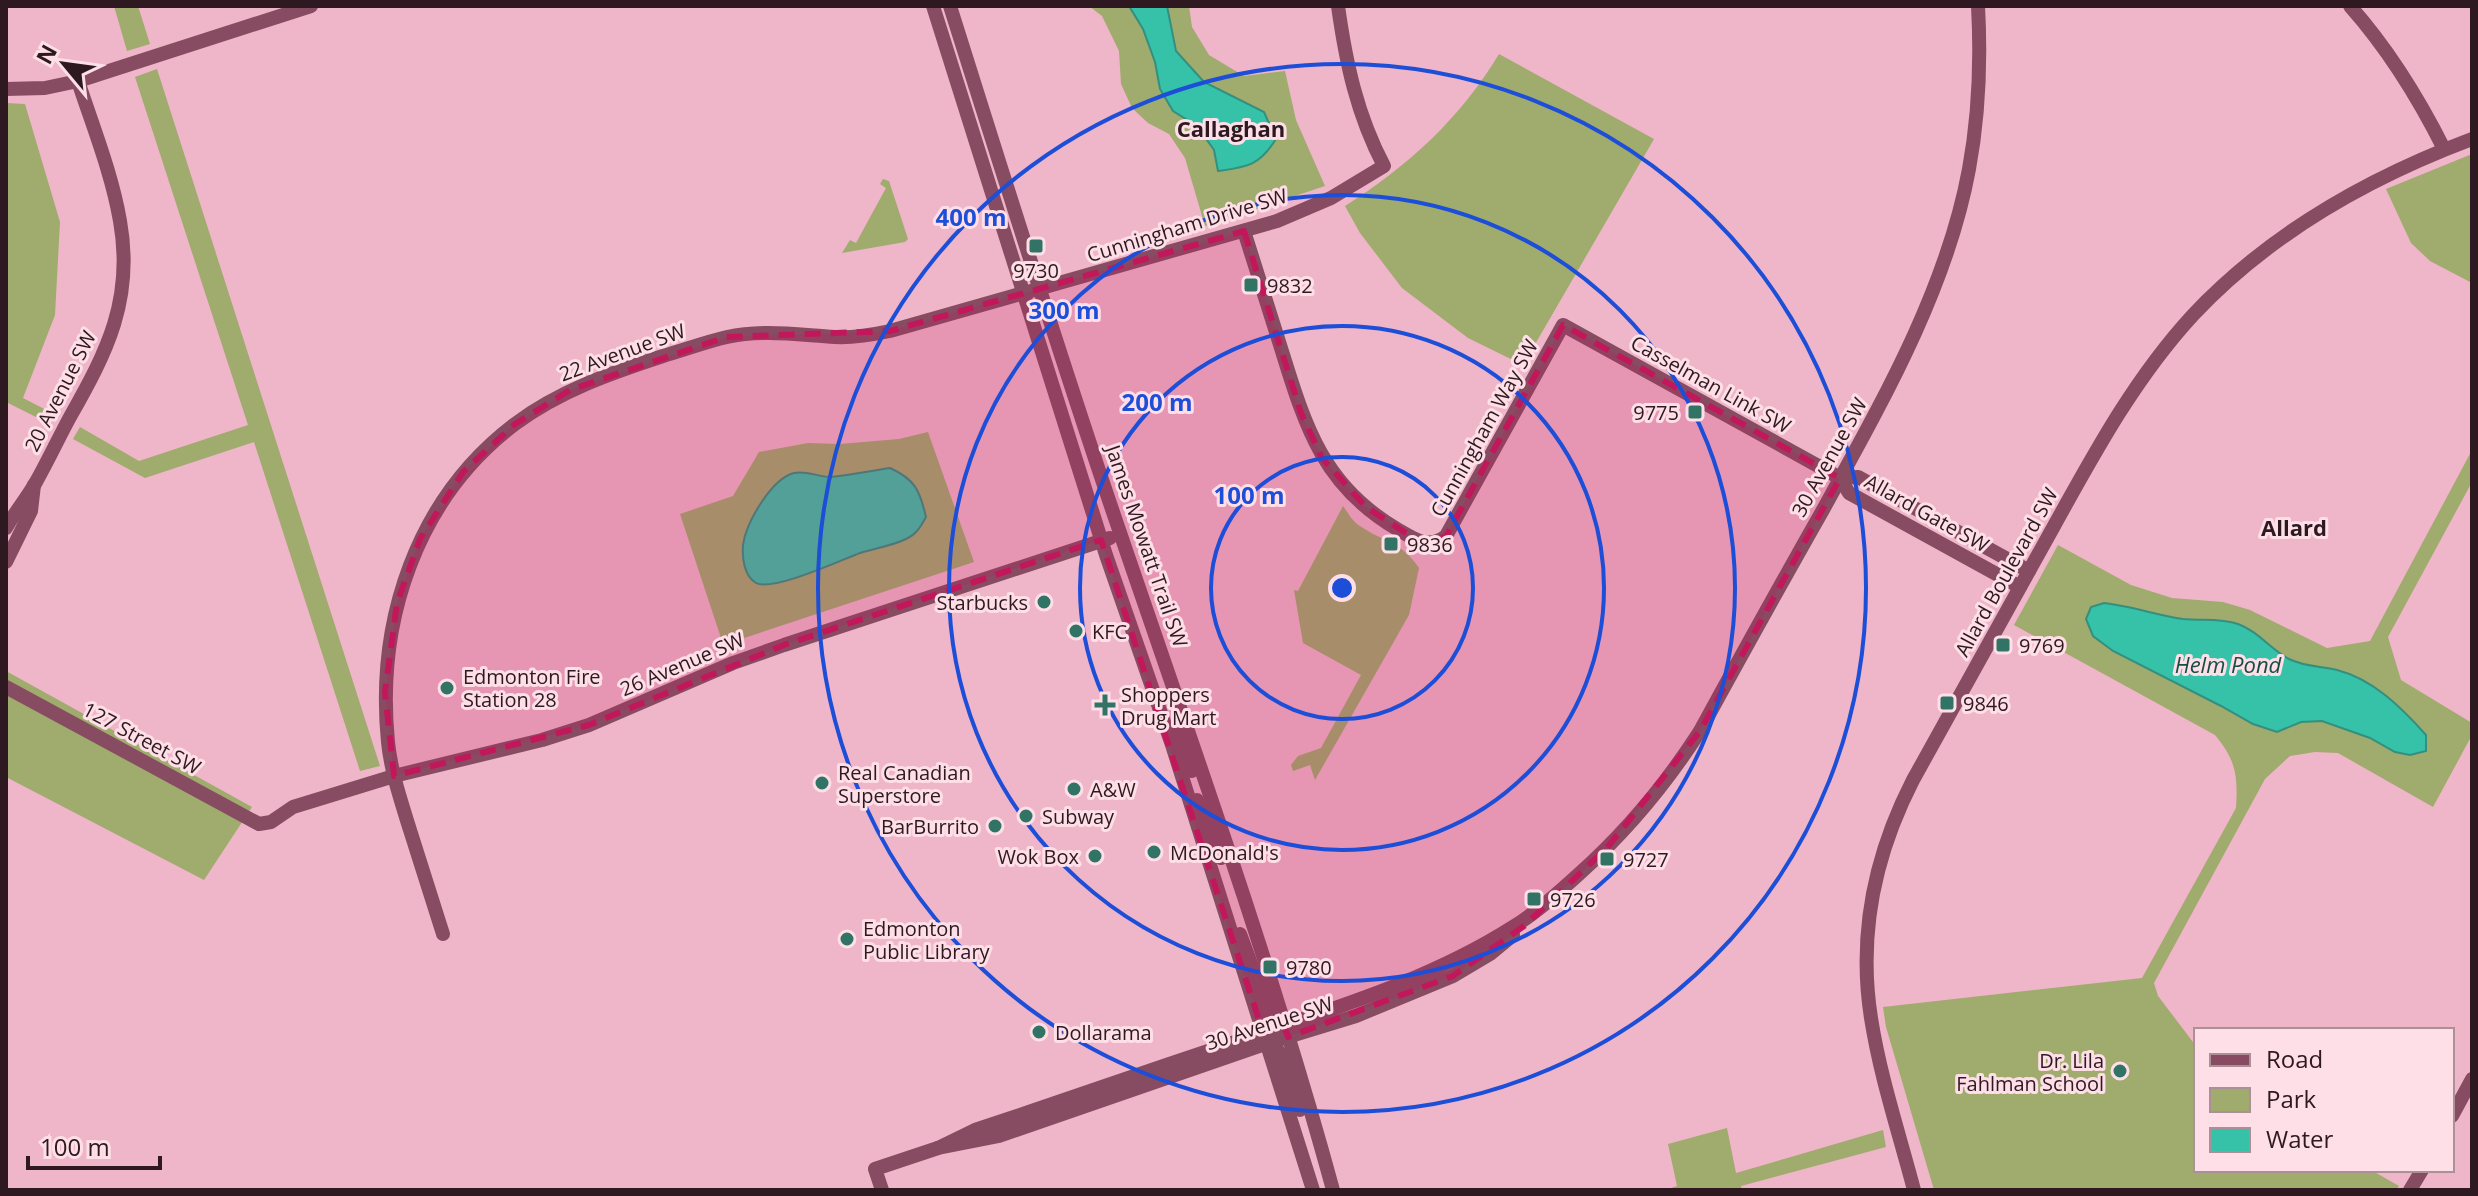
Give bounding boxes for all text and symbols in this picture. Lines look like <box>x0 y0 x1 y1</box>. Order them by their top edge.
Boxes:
north arrow <box>24 24 104 104</box>
text: N <box>28 39 63 69</box>
district label: Callaghan <box>1177 113 1285 143</box>
street label: Cunningham Drive SW <box>1083 181 1291 268</box>
text: 400 m <box>936 200 1006 233</box>
marker: 9730 <box>1027 237 1045 255</box>
place label: 9730 <box>1013 257 1059 284</box>
place label: 9832 <box>1267 272 1313 299</box>
marker: 9832 <box>1242 276 1260 294</box>
text: 300 m <box>1029 293 1099 326</box>
street label: 22 Avenue SW <box>555 317 689 387</box>
street label: 20 Avenue SW <box>18 325 102 456</box>
street label: Casselman Link SW <box>1626 329 1796 439</box>
street label: Cunningham Way SW <box>1424 334 1544 522</box>
text: 200 m <box>1122 385 1192 418</box>
street label: 30 Avenue SW <box>1785 392 1873 521</box>
place label: 9775 <box>1633 399 1679 426</box>
marker: 9775 <box>1686 403 1704 421</box>
street label: James Mowatt Trail SW <box>1099 439 1194 651</box>
street label: Allard Gate SW <box>1860 468 1994 559</box>
text: 100 m <box>1214 478 1284 511</box>
street label: Allard Boulevard SW <box>1948 482 2064 661</box>
district label: Allard <box>2261 512 2327 542</box>
place label: 9836 <box>1407 531 1453 558</box>
marker: 9836 <box>1382 535 1400 553</box>
centre of rings <box>1328 574 1356 602</box>
place label: Starbucks <box>936 589 1028 616</box>
marker: Starbucks <box>1035 593 1053 611</box>
place label: KFC <box>1092 618 1127 645</box>
marker: KFC <box>1067 622 1085 640</box>
street label: 26 Avenue SW <box>616 626 749 702</box>
place label: 9769 <box>2019 632 2065 659</box>
marker: 9769 <box>1994 636 2012 654</box>
water label: Helm Pond <box>2175 649 2283 679</box>
place label: Edmonton Fire Station 28 <box>463 663 601 713</box>
marker: Edmonton Fire Station 28 <box>438 679 456 697</box>
place label: Shoppers Drug Mart <box>1121 681 1216 731</box>
place label: 9846 <box>1963 690 2009 717</box>
marker: 9846 <box>1938 694 1956 712</box>
street label: 127 Street SW <box>78 696 206 781</box>
marker: Shoppers Drug Mart <box>1096 696 1114 714</box>
place label: Real Canadian Superstore <box>838 759 971 809</box>
marker: Real Canadian Superstore <box>813 774 831 792</box>
place label: A&W <box>1090 776 1136 803</box>
marker: A&W <box>1065 780 1083 798</box>
place label: Subway <box>1042 803 1115 830</box>
marker: Subway <box>1017 807 1035 825</box>
place label: BarBurrito <box>881 813 979 840</box>
marker: BarBurrito <box>986 817 1004 835</box>
place label: McDonald's <box>1170 839 1279 866</box>
place label: Wok Box <box>997 843 1080 870</box>
marker: McDonald's <box>1145 843 1163 861</box>
place label: 9727 <box>1623 846 1669 873</box>
marker: Wok Box <box>1086 847 1104 865</box>
marker: 9727 <box>1598 850 1616 868</box>
place label: 9726 <box>1550 886 1596 913</box>
marker: 9726 <box>1525 890 1543 908</box>
place label: Edmonton Public Library <box>863 915 991 965</box>
marker: Edmonton Public Library <box>838 930 856 948</box>
place label: 9780 <box>1286 954 1332 981</box>
marker: 9780 <box>1261 958 1279 976</box>
street label: 30 Avenue SW <box>1202 990 1337 1056</box>
place label: Dollarama <box>1055 1019 1152 1046</box>
marker: Dollarama <box>1030 1023 1048 1041</box>
legend <box>2194 1028 2454 1172</box>
text: Road <box>2266 1042 2323 1075</box>
place label: Dr. Lila Fahlman School <box>1956 1047 2104 1097</box>
marker: Dr. Lila Fahlman School <box>2111 1062 2129 1080</box>
text: Park <box>2266 1082 2317 1115</box>
scale bar <box>28 1120 160 1170</box>
text: Water <box>2266 1122 2334 1155</box>
text: 100 m <box>40 1130 110 1163</box>

